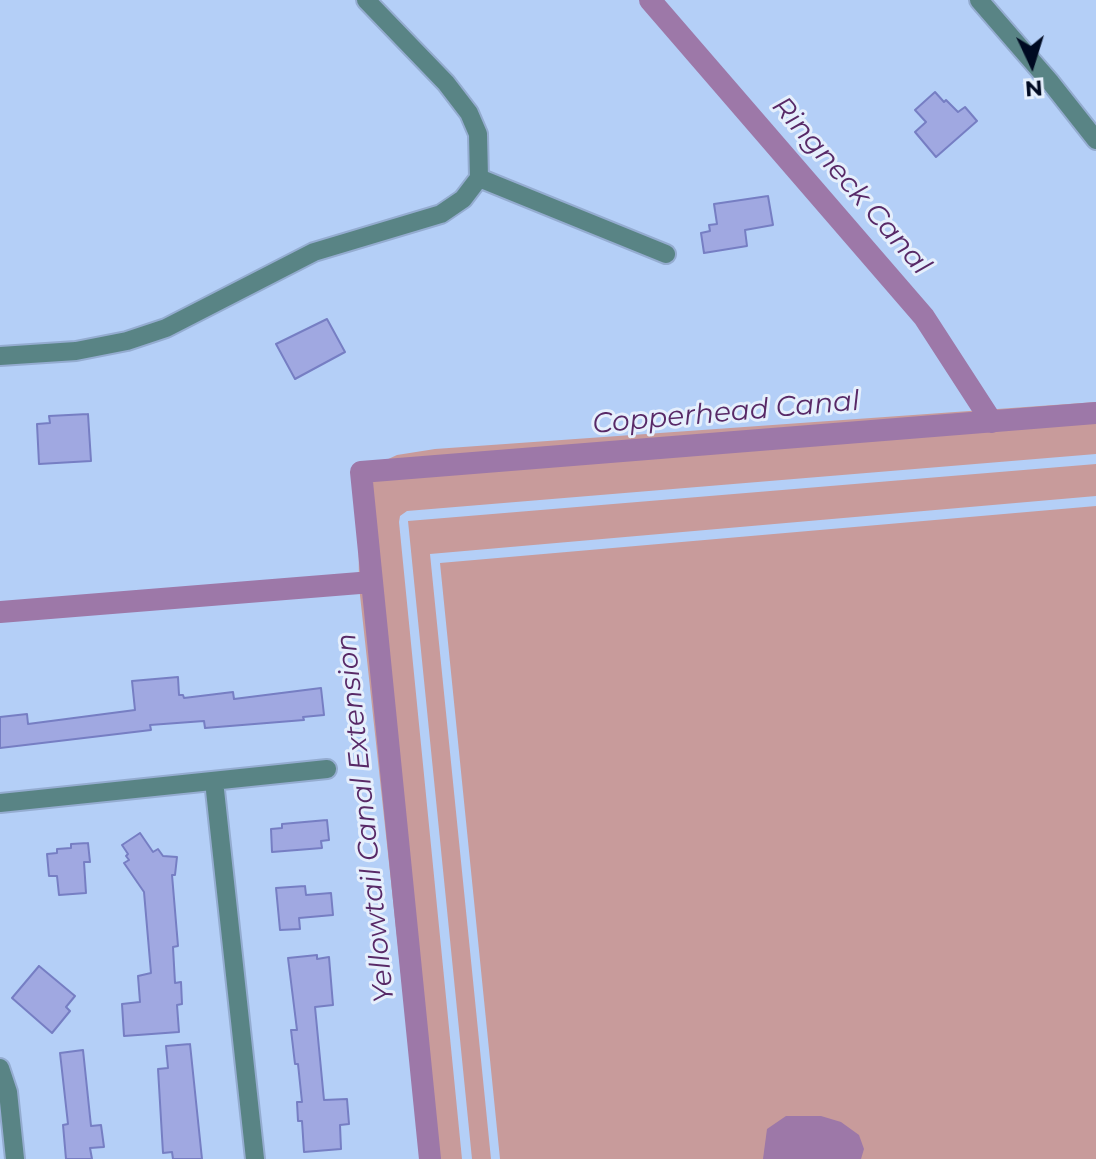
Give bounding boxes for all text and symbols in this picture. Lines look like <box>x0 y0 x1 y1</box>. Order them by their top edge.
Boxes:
north arrow <box>992 24 1072 104</box>
text: N <box>1024 74 1044 103</box>
water label: Ringneck Canal <box>764 90 938 282</box>
water label: Copperhead Canal <box>591 385 861 441</box>
water label: Yellowtail Canal Extension <box>330 631 402 1005</box>

